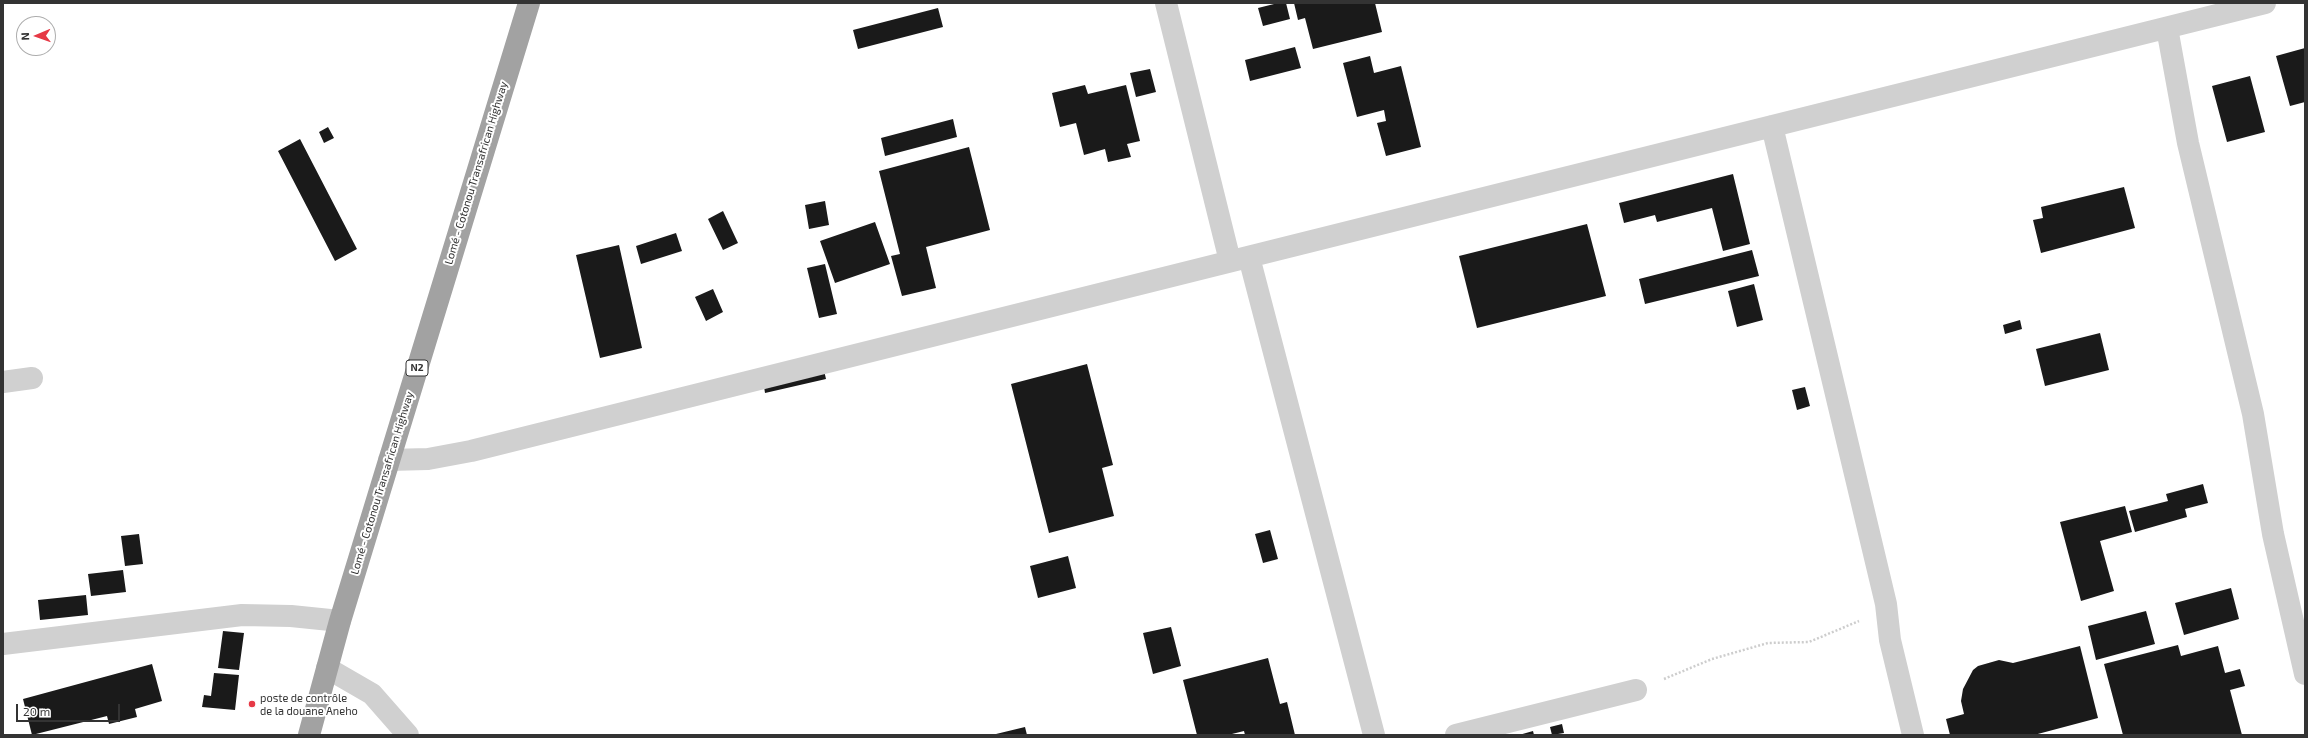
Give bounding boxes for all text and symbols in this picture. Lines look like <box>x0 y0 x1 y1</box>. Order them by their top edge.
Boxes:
north arrow <box>16 16 56 56</box>
text: N <box>18 32 31 41</box>
street label: Lomé - Cotonou Transafrican Highway <box>442 80 510 266</box>
road number: N2 <box>406 360 428 376</box>
street label: Lomé - Cotonou Transafrican Highway <box>348 390 416 576</box>
place label: poste de contrôle de la douane Aneho <box>260 691 358 717</box>
scale bar <box>18 696 122 722</box>
marker: poste de contrôle de la douane Aneho <box>247 699 257 709</box>
text: 20 m <box>23 704 50 718</box>

